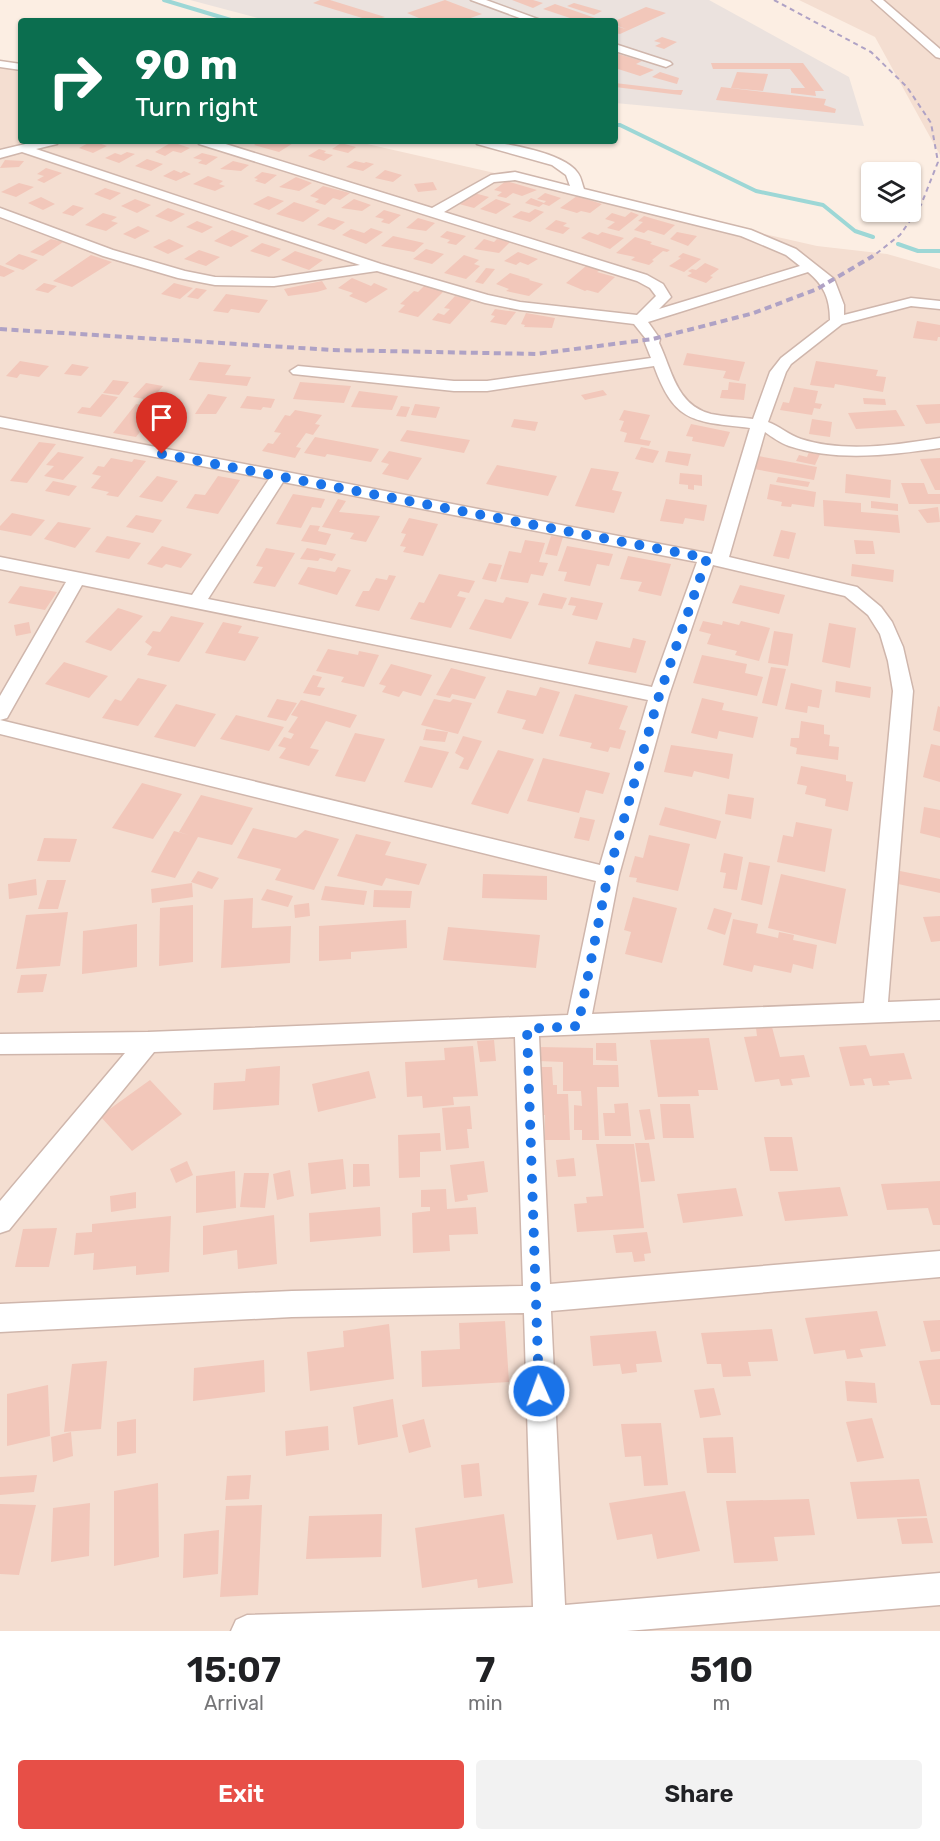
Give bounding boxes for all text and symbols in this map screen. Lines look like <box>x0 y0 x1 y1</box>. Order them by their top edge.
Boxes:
text: 90 m <box>135 40 238 90</box>
icon: right <box>36 42 114 120</box>
text: Turn right <box>135 91 258 123</box>
map controls <box>861 162 921 222</box>
button: layers <box>861 162 921 222</box>
pin <box>136 392 187 454</box>
icon: arrive <box>145 401 178 434</box>
position arrow <box>507 1359 571 1423</box>
text: 15:07 <box>187 1648 281 1691</box>
text: 7 <box>475 1648 495 1691</box>
text: 510 <box>689 1648 753 1691</box>
text: Arrival <box>204 1691 264 1715</box>
text: min <box>468 1691 503 1715</box>
text: m <box>712 1691 730 1715</box>
button: Exit <box>18 1760 464 1829</box>
button: Share <box>476 1760 922 1829</box>

